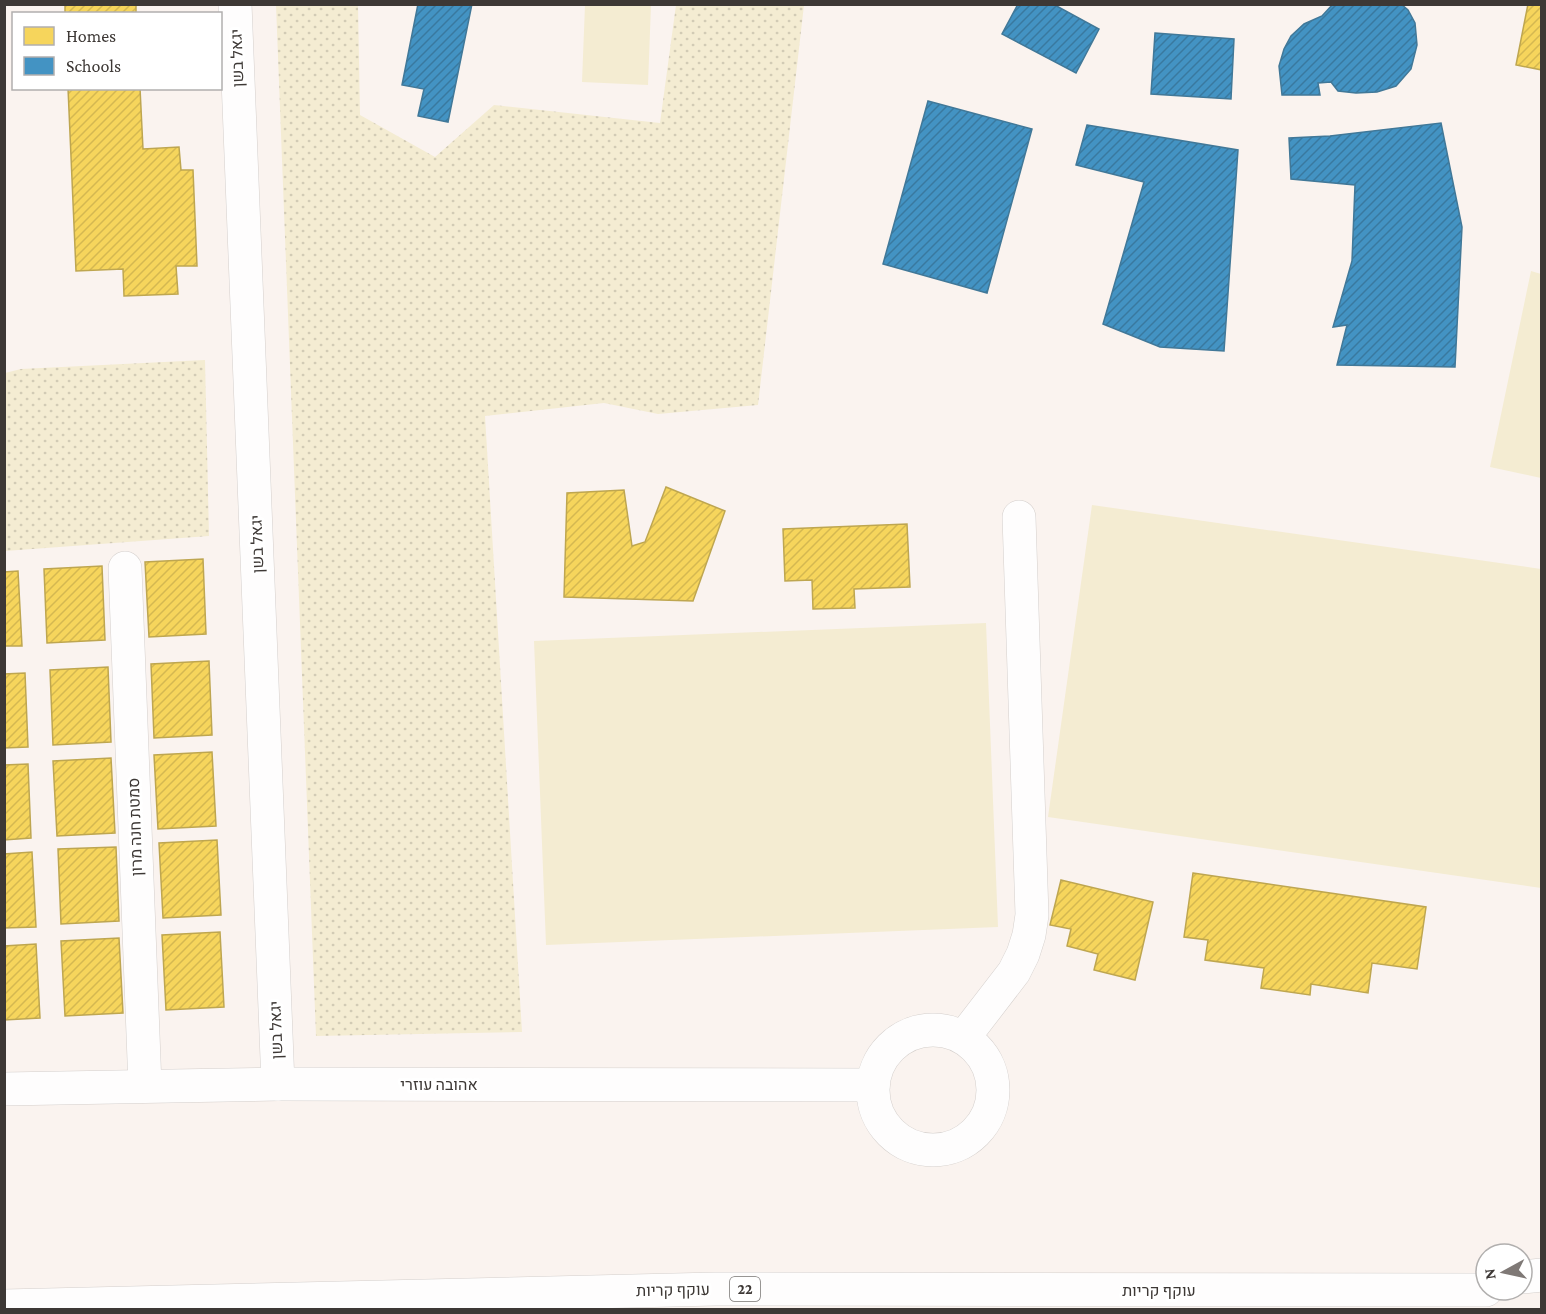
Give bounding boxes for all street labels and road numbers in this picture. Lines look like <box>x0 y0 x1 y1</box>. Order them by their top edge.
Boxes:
street label: יגאל בשן <box>227 29 247 87</box>
street label: יגאל בשן <box>247 515 267 573</box>
street label: סמטת חנה מרון <box>125 778 145 876</box>
street label: יגאל בשן <box>266 1001 286 1059</box>
street label: אהובה עוזרי <box>400 1076 478 1093</box>
road number: 22 <box>730 1277 760 1301</box>
street label: עוקף קריות <box>636 1281 710 1299</box>
street label: עוקף קריות <box>1122 1282 1196 1299</box>

